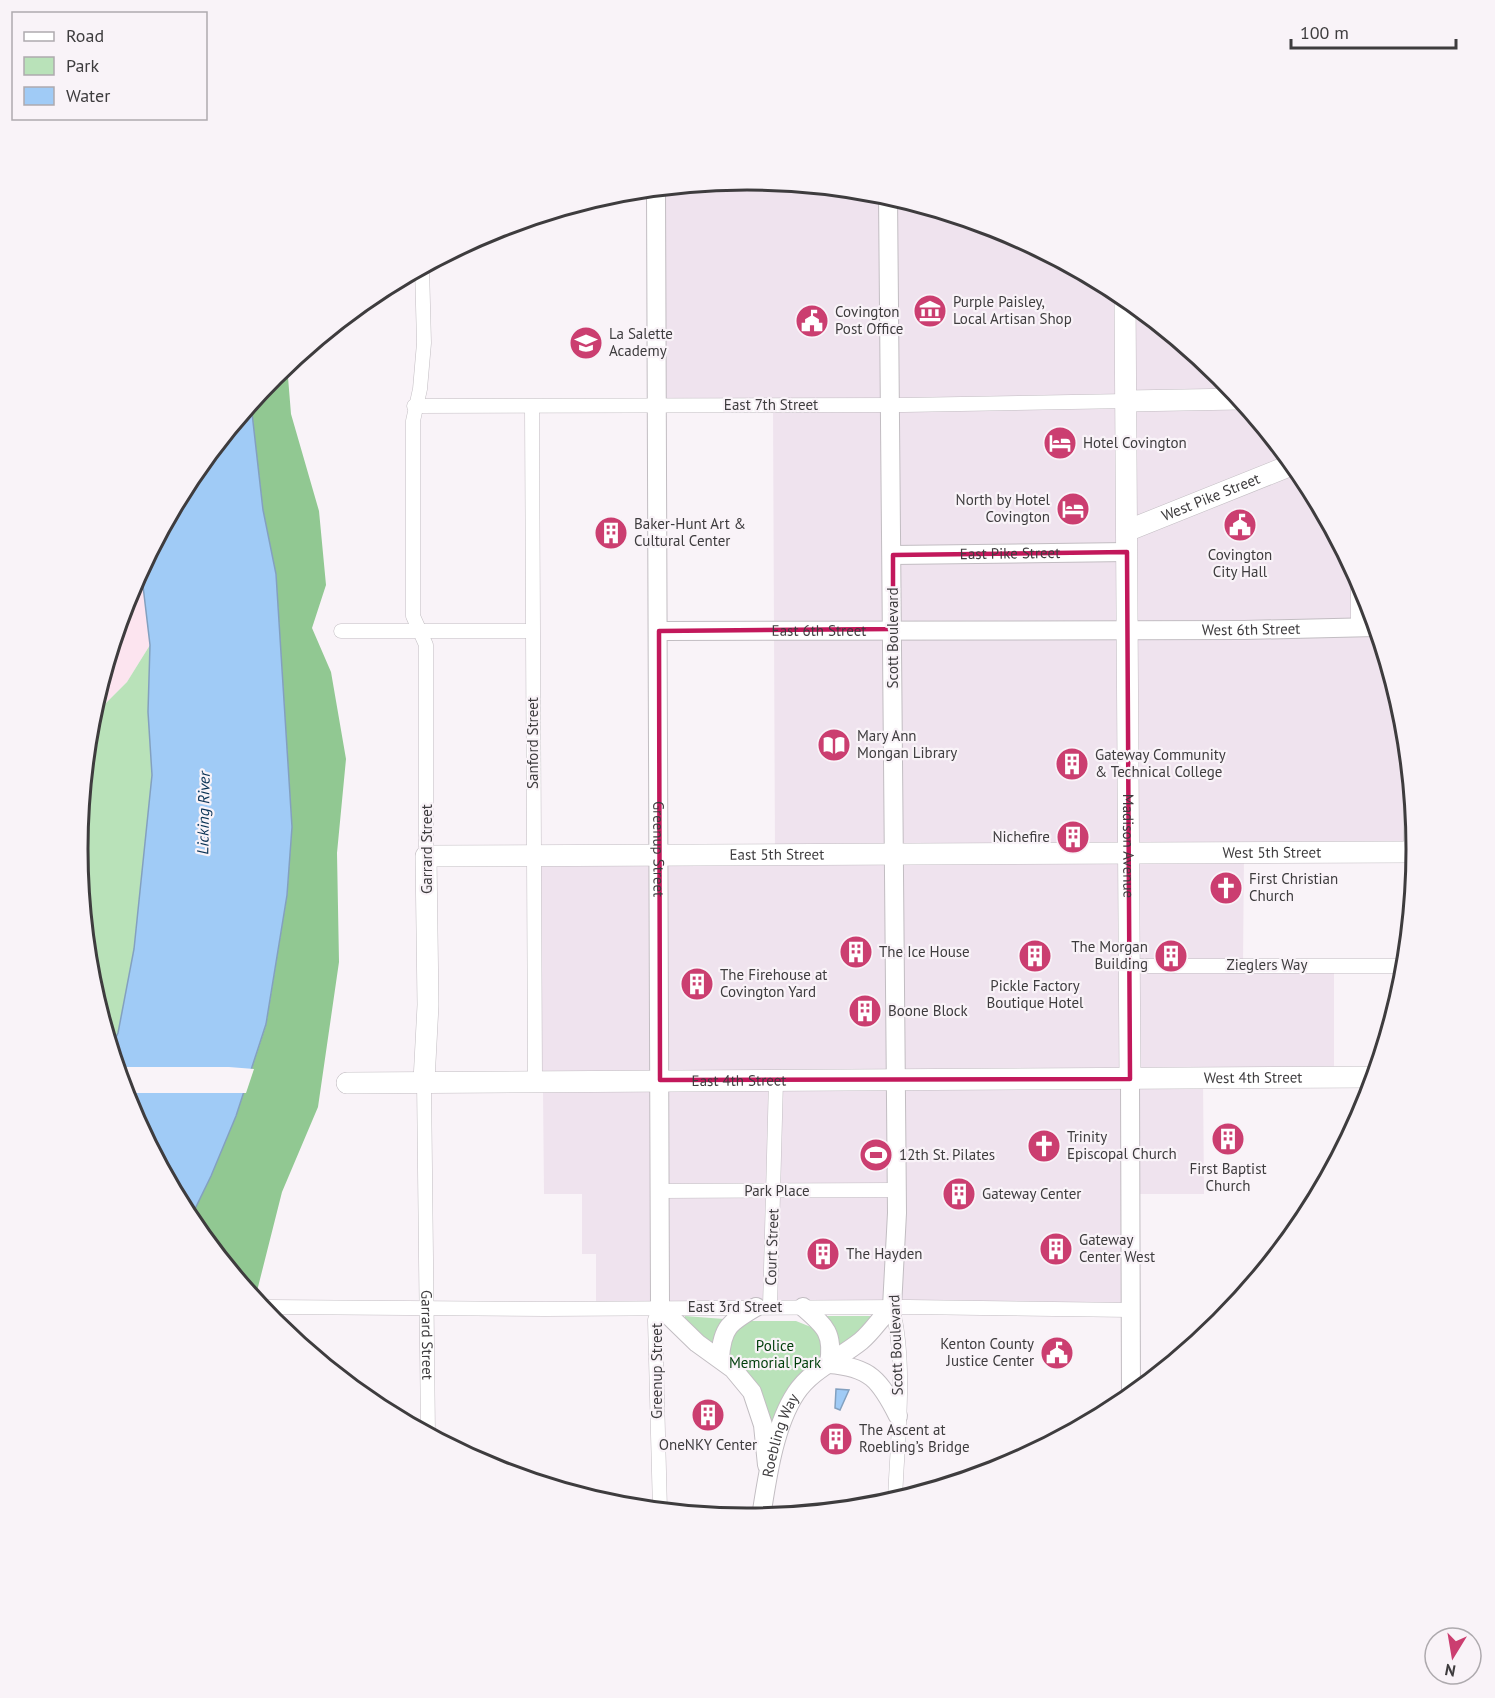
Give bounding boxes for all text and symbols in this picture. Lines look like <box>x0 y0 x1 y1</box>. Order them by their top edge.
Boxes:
legend <box>12 12 207 120</box>
scale bar <box>1291 12 1456 50</box>
text: 100 m <box>1300 21 1349 44</box>
text: Road <box>66 24 104 47</box>
text: Park <box>66 54 99 77</box>
text: Water <box>66 84 110 107</box>
place label: Purple Paisley, Local Artisan Shop <box>953 292 1072 328</box>
museum icon: Purple Paisley, Local Artisan Shop <box>912 293 948 329</box>
place label: Covington Post Office <box>835 302 903 338</box>
public building icon: Covington Post Office <box>794 303 830 339</box>
place label: La Salette Academy <box>609 324 673 360</box>
school or university icon: La Salette Academy <box>568 325 604 361</box>
street label: East 7th Street <box>724 395 818 414</box>
hotel icon: Hotel Covington <box>1042 425 1078 461</box>
place label: Hotel Covington <box>1083 433 1187 452</box>
street label: West Pike Street <box>1159 469 1262 525</box>
place label: North by Hotel Covington <box>956 490 1051 526</box>
hotel icon: North by Hotel Covington <box>1055 491 1091 527</box>
public building icon: Covington City Hall <box>1222 507 1258 543</box>
place label: Baker-Hunt Art & Cultural Center <box>634 514 746 550</box>
building icon: Baker-Hunt Art & Cultural Center <box>593 515 629 551</box>
street label: East Pike Street <box>960 543 1060 563</box>
place label: Covington City Hall <box>1208 545 1272 581</box>
street label: Scott Boulevard <box>883 588 902 689</box>
street label: West 6th Street <box>1202 619 1301 639</box>
street label: East 6th Street <box>772 621 866 640</box>
street label: Sanford Street <box>523 697 542 789</box>
place label: Mary Ann Mongan Library <box>857 726 957 762</box>
library icon: Mary Ann Mongan Library <box>816 727 852 763</box>
place label: Gateway Community & Technical College <box>1095 745 1226 781</box>
building icon: Gateway Community & Technical College <box>1054 746 1090 782</box>
water label: Licking River <box>192 769 214 855</box>
street label: Madison Avenue <box>1119 794 1138 898</box>
street label: Greenup Street <box>649 801 669 897</box>
street label: Garrard Street <box>417 804 436 894</box>
building icon: Nichefire <box>1055 819 1091 855</box>
place label: Nichefire <box>992 827 1050 846</box>
street label: West 5th Street <box>1222 842 1321 862</box>
street label: East 5th Street <box>729 844 824 864</box>
place label: First Christian Church <box>1249 869 1338 905</box>
church icon: First Christian Church <box>1208 870 1244 906</box>
building icon: The Ice House <box>838 934 874 970</box>
place label: The Morgan Building <box>1071 937 1148 973</box>
building icon: Pickle Factory Boutique Hotel <box>1017 938 1053 974</box>
building icon: The Morgan Building <box>1153 938 1189 974</box>
place label: The Ice House <box>879 942 970 961</box>
street label: Zieglers Way <box>1226 955 1308 974</box>
place label: The Firehouse at Covington Yard <box>720 965 827 1001</box>
building icon: The Firehouse at Covington Yard <box>679 966 715 1002</box>
place label: Pickle Factory Boutique Hotel <box>987 976 1084 1012</box>
building icon: Boone Block <box>847 993 883 1029</box>
place label: Boone Block <box>888 1001 969 1020</box>
street label: West 4th Street <box>1204 1067 1302 1087</box>
street label: East 4th Street <box>692 1070 786 1090</box>
building icon: First Baptist Church <box>1210 1121 1246 1157</box>
place label: Trinity Episcopal Church <box>1067 1127 1177 1163</box>
church icon: Trinity Episcopal Church <box>1026 1128 1062 1164</box>
sports icon: 12th St. Pilates <box>858 1137 894 1173</box>
place label: 12th St. Pilates <box>899 1145 995 1164</box>
place label: First Baptist Church <box>1189 1159 1267 1195</box>
building icon: Gateway Center <box>941 1176 977 1212</box>
street label: Park Place <box>744 1181 810 1200</box>
place label: Gateway Center <box>982 1184 1081 1203</box>
street label: Court Street <box>761 1208 782 1286</box>
place label: Gateway Center West <box>1079 1230 1155 1266</box>
building icon: Gateway Center West <box>1038 1231 1074 1267</box>
building icon: The Hayden <box>805 1236 841 1272</box>
place label: The Hayden <box>846 1244 923 1263</box>
street label: Garrard Street <box>417 1290 437 1380</box>
street label: Scott Boulevard <box>884 1294 907 1396</box>
street label: East 3rd Street <box>688 1297 782 1316</box>
street label: Greenup Street <box>647 1323 666 1419</box>
place label: Kenton County Justice Center <box>940 1334 1034 1370</box>
public building icon: Kenton County Justice Center <box>1039 1335 1075 1371</box>
park label: Police Memorial Park <box>729 1336 822 1372</box>
street label: Roebling Way <box>758 1390 802 1479</box>
building icon: OneNKY Center <box>690 1397 726 1433</box>
place label: The Ascent at Roebling’s Bridge <box>859 1420 970 1456</box>
building icon: The Ascent at Roebling’s Bridge <box>818 1421 854 1457</box>
place label: OneNKY Center <box>659 1435 757 1454</box>
north arrow <box>1423 1626 1483 1686</box>
text: N <box>1443 1660 1457 1682</box>

